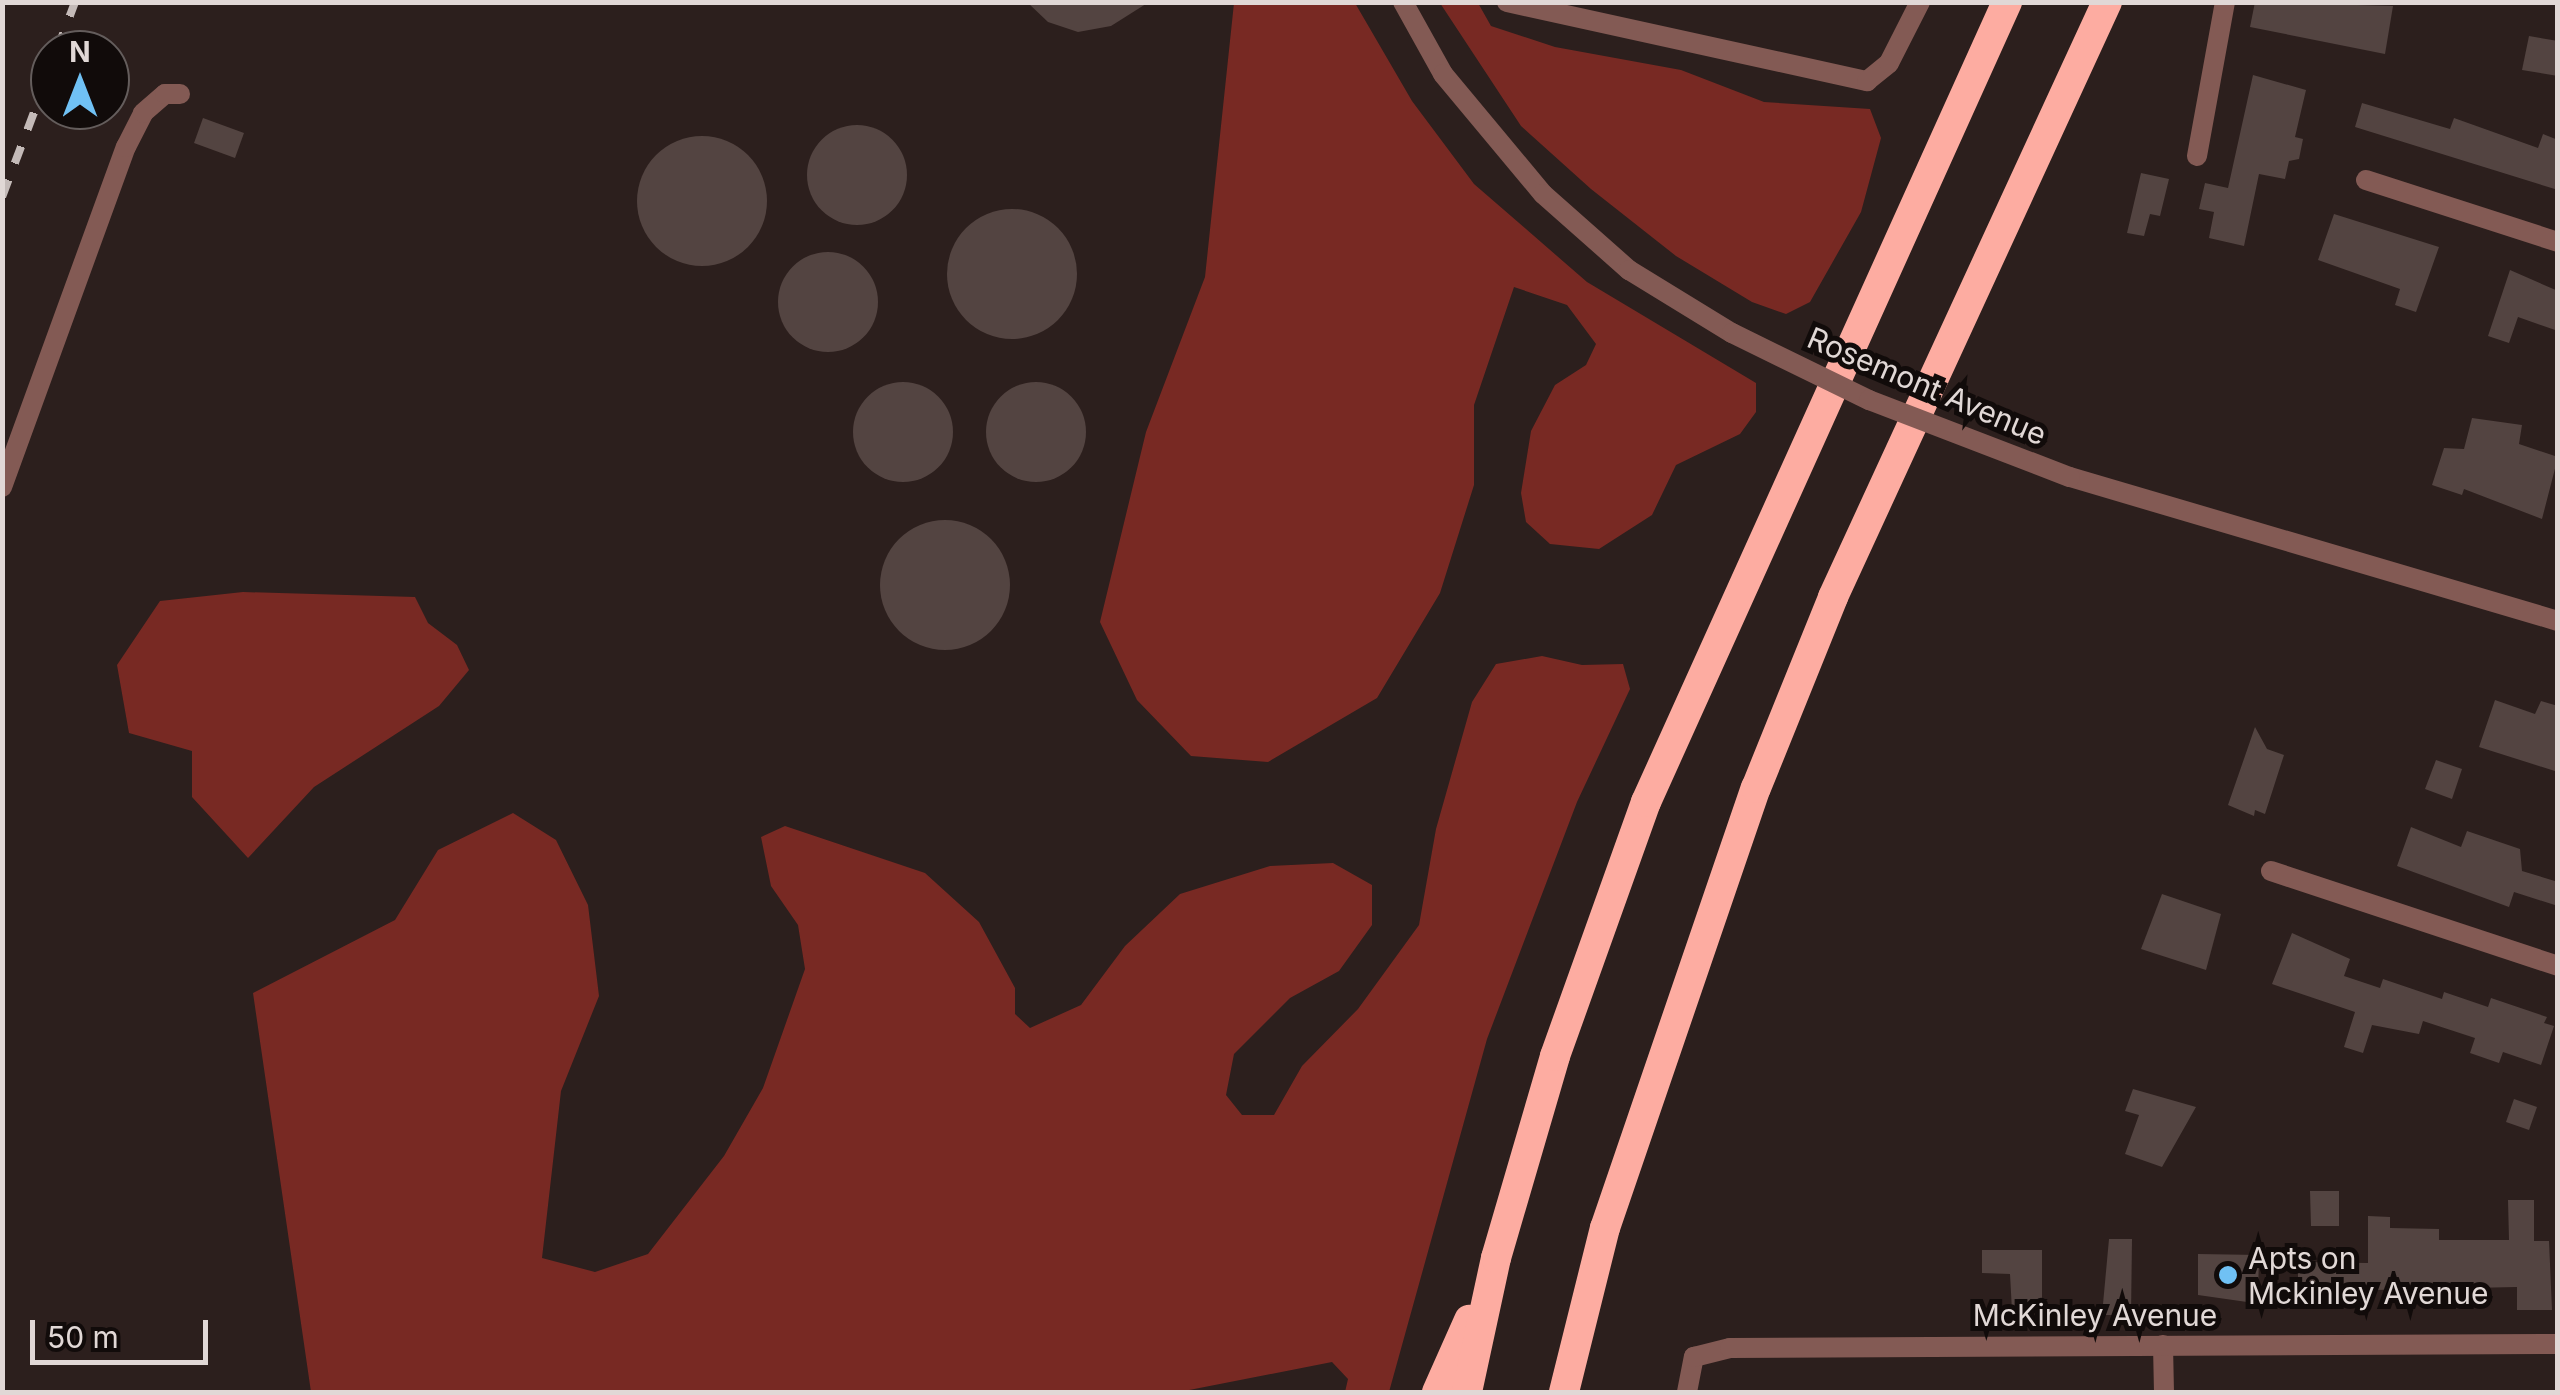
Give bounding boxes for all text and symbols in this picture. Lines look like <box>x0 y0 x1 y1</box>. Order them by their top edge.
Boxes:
north arrow <box>30 30 130 130</box>
text: N <box>69 35 91 69</box>
street label: Rosemont Avenue <box>1802 319 2052 453</box>
place label: Apts on Mckinley Avenue <box>2248 1240 2489 1310</box>
marker: Apts on Mckinley Avenue <box>2217 1264 2239 1286</box>
street label: McKinley Avenue <box>1973 1297 2217 1333</box>
scale bar <box>35 1300 212 1362</box>
text: 50 m <box>47 1319 119 1355</box>

